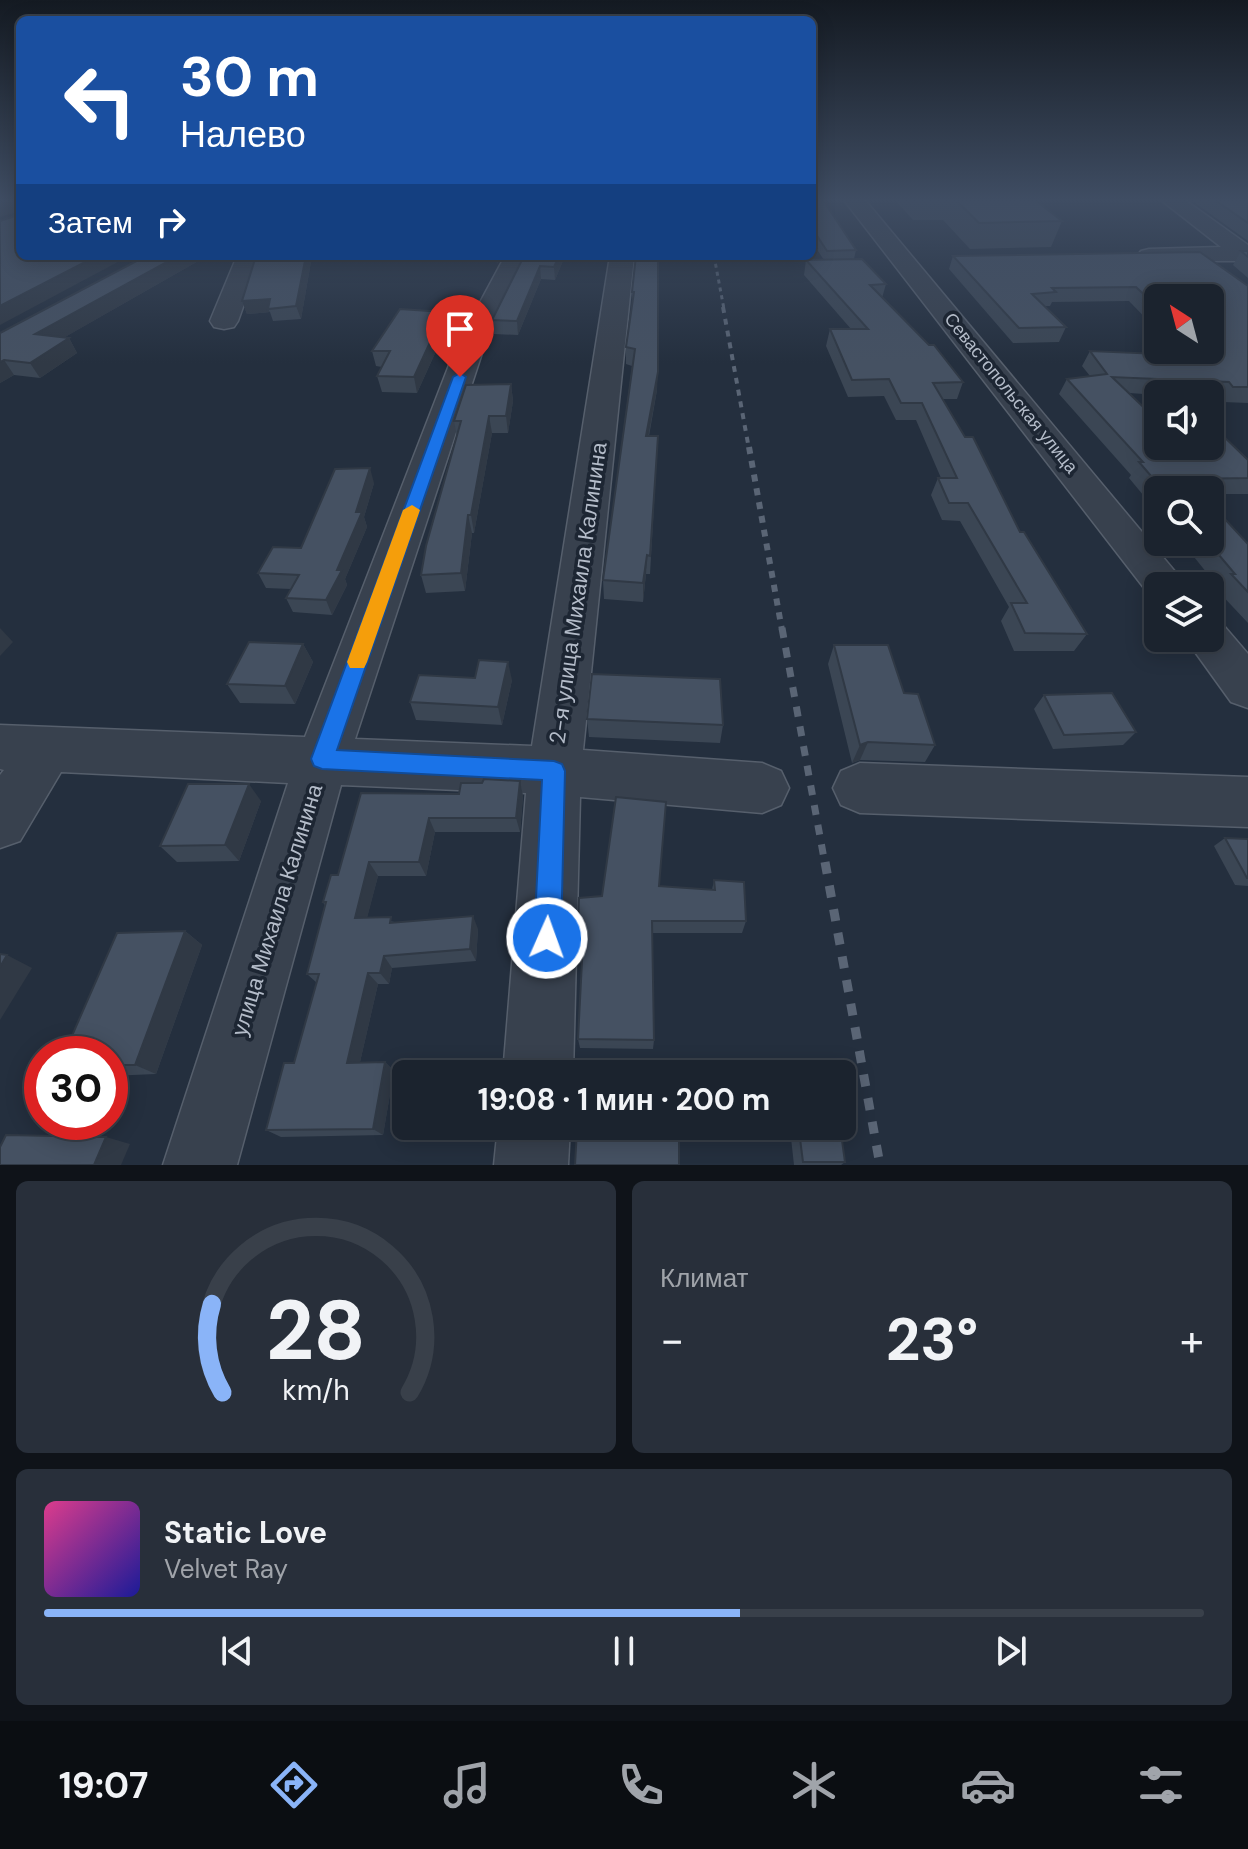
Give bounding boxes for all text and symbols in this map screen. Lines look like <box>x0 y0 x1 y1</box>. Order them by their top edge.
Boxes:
text: 30 m <box>180 40 319 113</box>
icon: left <box>48 48 152 152</box>
text: Налево <box>180 111 306 158</box>
icon: right <box>149 200 193 244</box>
text: Затем <box>48 203 133 242</box>
north arrow <box>1144 284 1224 364</box>
map controls <box>1144 284 1224 652</box>
pin <box>426 295 494 377</box>
icon: arrive <box>438 307 482 351</box>
street label: Севастопольская улица <box>939 308 1084 479</box>
button: sound <box>1144 380 1224 460</box>
street label: 2-я улица Михаила Калинина <box>542 439 614 746</box>
button: search <box>1144 476 1224 556</box>
button: layers <box>1144 572 1224 652</box>
street label: улица Михаила Калинина <box>225 780 329 1040</box>
position arrow <box>505 896 589 980</box>
speed limit sign: 30 <box>24 1036 128 1140</box>
text: 19:08 · 1 мин · 200 m <box>478 1080 770 1119</box>
text: Климат <box>660 1261 749 1295</box>
text: 28 <box>266 1276 366 1385</box>
text: 23° <box>886 1300 978 1379</box>
text: − <box>660 1311 684 1369</box>
text: + <box>1180 1311 1204 1369</box>
text: km/h <box>282 1372 350 1409</box>
text: Static Love <box>164 1513 327 1552</box>
text: Velvet Ray <box>164 1552 288 1586</box>
icon: previous <box>215 1629 259 1673</box>
icon: pause <box>602 1629 646 1673</box>
icon: next <box>989 1629 1033 1673</box>
icon: directions <box>266 1757 322 1813</box>
icon: music <box>439 1757 495 1813</box>
icon: phone <box>613 1757 669 1813</box>
icon: climate <box>786 1757 842 1813</box>
icon: car <box>960 1757 1016 1813</box>
icon: filters <box>1133 1757 1189 1813</box>
text: 19:07 <box>59 1762 148 1809</box>

